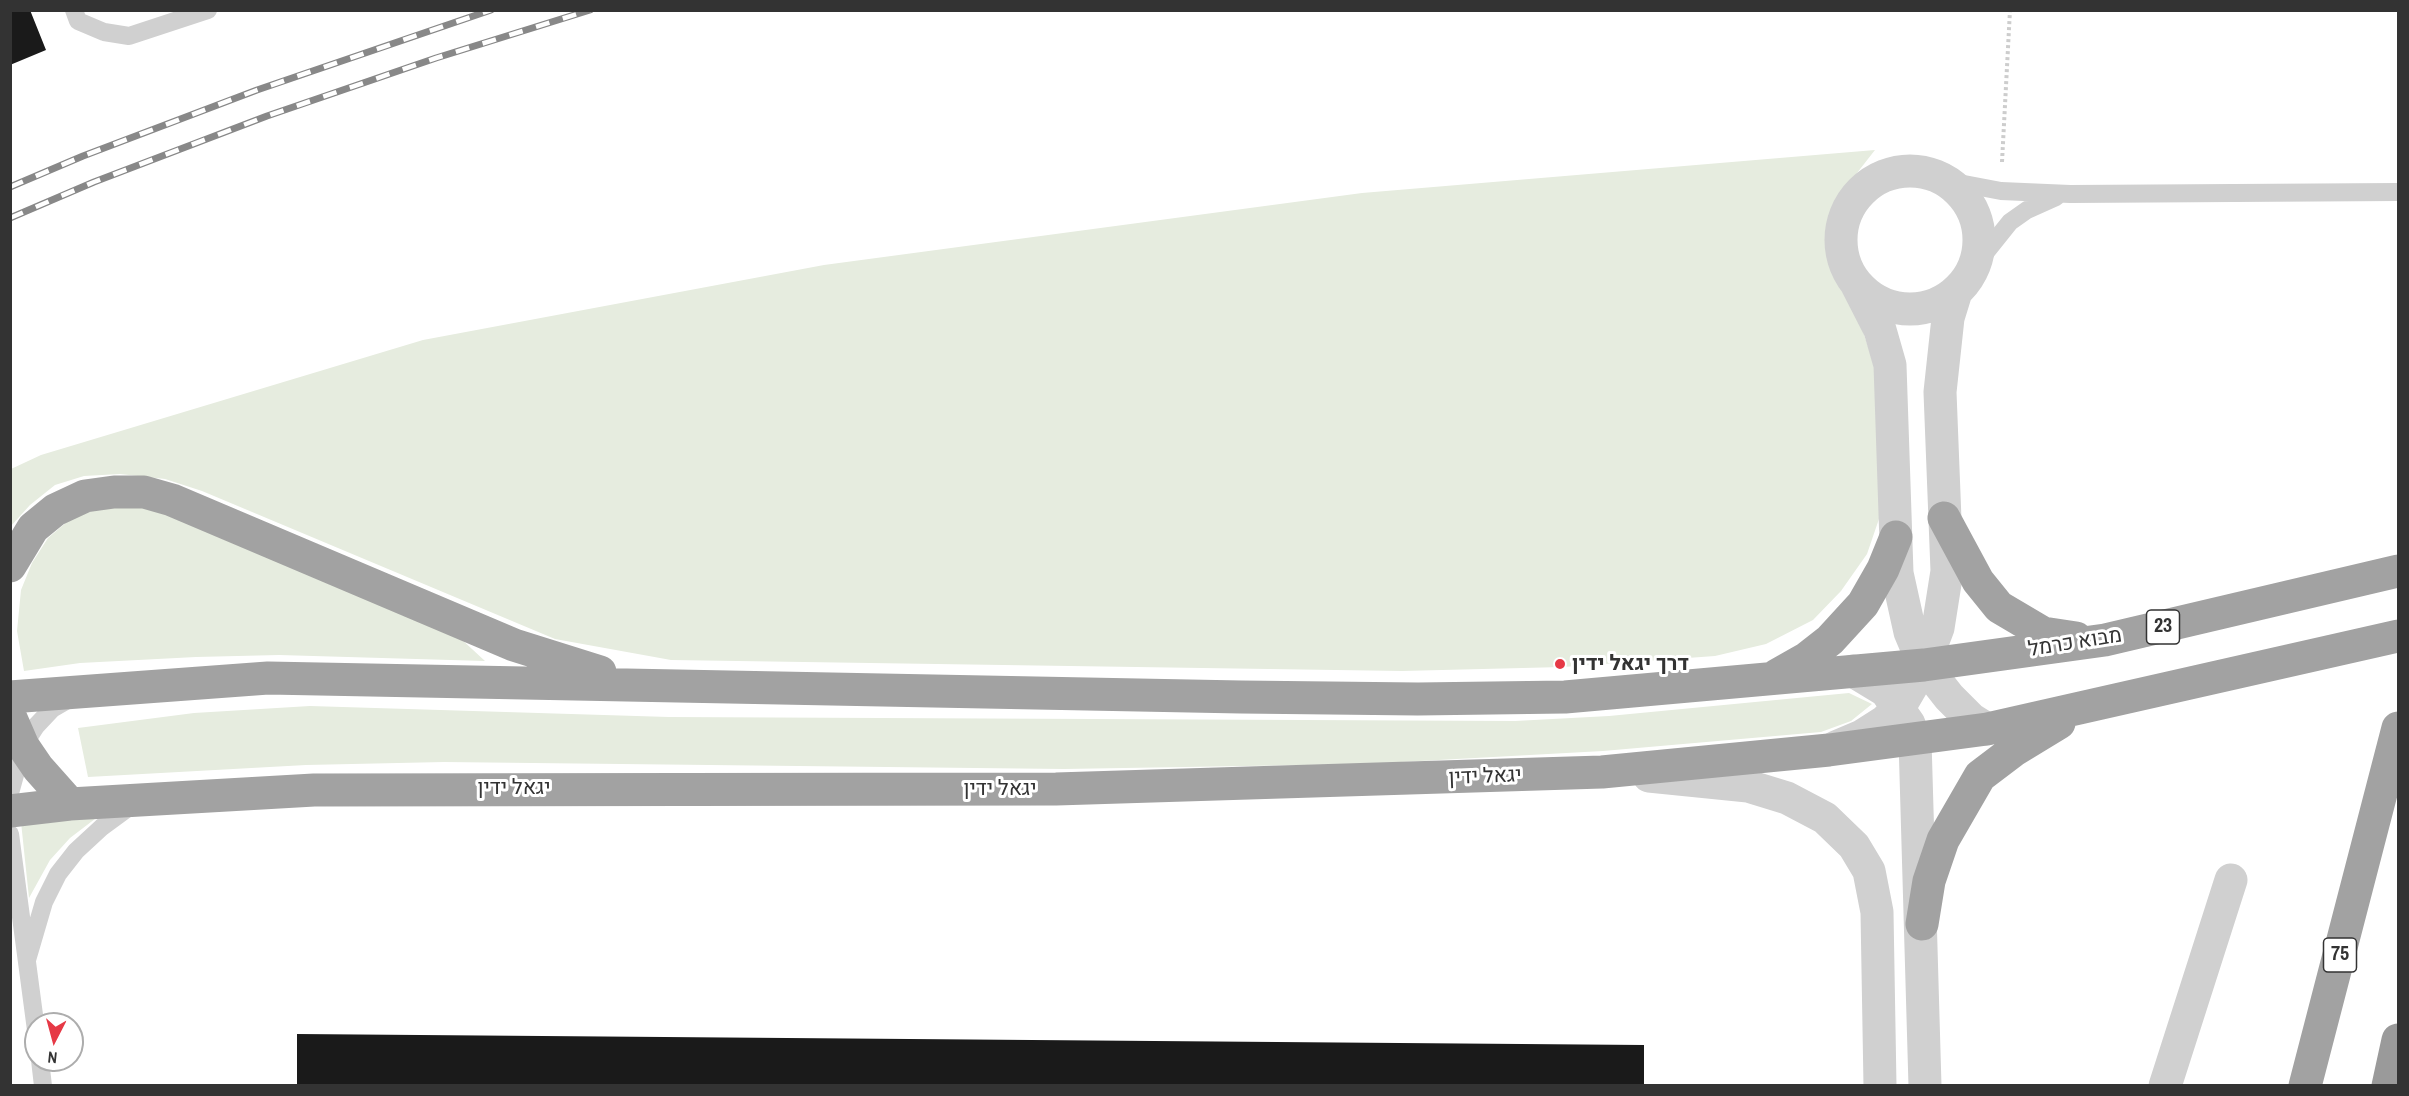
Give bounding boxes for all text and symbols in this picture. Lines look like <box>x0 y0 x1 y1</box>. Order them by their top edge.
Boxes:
road number: 23 <box>2146 610 2180 644</box>
street label: מבוא כרמל <box>2026 623 2124 663</box>
place label: דרך יגאל ידין <box>1572 651 1689 677</box>
marker: דרך יגאל ידין <box>1553 657 1567 671</box>
street label: יגאל ידין <box>1448 763 1522 791</box>
street label: יגאל ידין <box>477 775 551 801</box>
street label: יגאל ידין <box>963 776 1037 802</box>
road number: 75 <box>2324 938 2356 972</box>
north arrow <box>24 1012 84 1072</box>
text: N <box>46 1046 58 1069</box>

